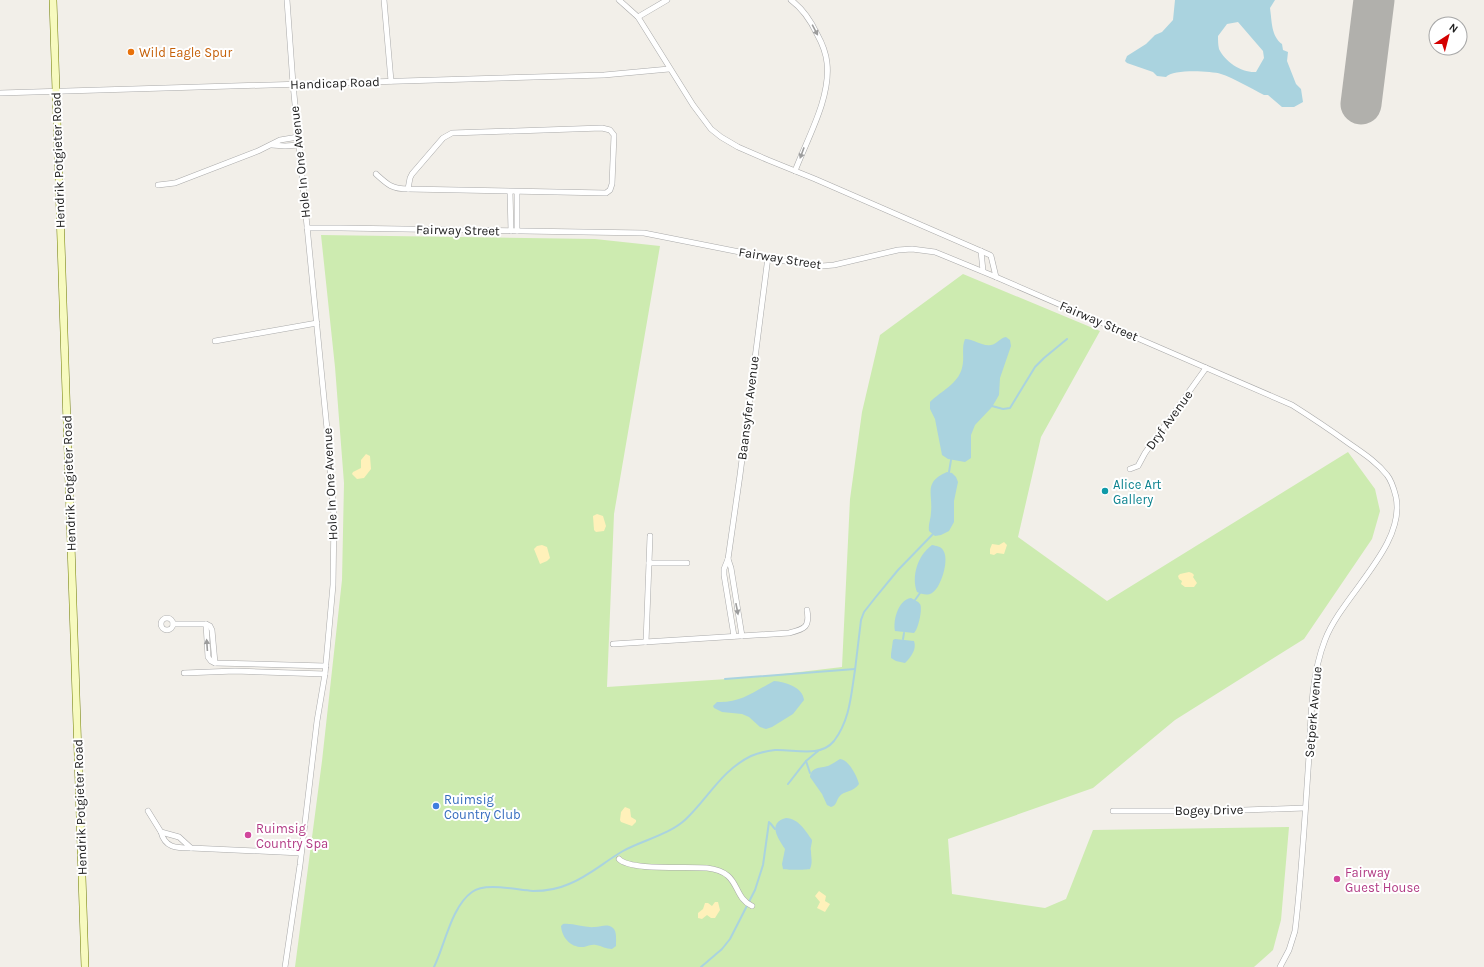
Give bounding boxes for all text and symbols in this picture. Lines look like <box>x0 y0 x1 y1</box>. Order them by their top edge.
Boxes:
north arrow <box>1428 16 1468 56</box>
text: N <box>1447 21 1461 36</box>
one-way arrow <box>812 24 819 36</box>
place label: Wild Eagle Spur <box>139 45 232 60</box>
marker: Wild Eagle Spur <box>126 47 136 57</box>
street label: Handicap Road <box>290 74 380 92</box>
street label: Hendrik Potgieter Road <box>48 92 68 228</box>
street label: Hole In One Avenue <box>287 105 313 219</box>
one-way arrow <box>799 148 805 160</box>
street label: Fairway Street <box>416 222 500 238</box>
street label: Fairway Street <box>738 244 823 272</box>
street label: Fairway Street <box>1058 298 1141 344</box>
street label: Baansyfer Avenue <box>734 355 762 461</box>
street label: Dryf Avenue <box>1142 387 1196 453</box>
street label: Hendrik Potgieter Road <box>59 415 79 551</box>
street label: Hole In One Avenue <box>320 427 340 541</box>
place label: Alice Art Gallery <box>1113 477 1162 507</box>
marker: Alice Art Gallery <box>1100 486 1110 496</box>
one-way arrow <box>734 603 740 615</box>
one-way arrow <box>204 639 211 651</box>
street label: Setperk Avenue <box>1302 665 1324 758</box>
street label: Hendrik Potgieter Road <box>70 739 90 875</box>
place label: Ruimsig Country Club <box>444 792 521 822</box>
marker: Ruimsig Country Club <box>431 801 441 811</box>
street label: Bogey Drive <box>1175 802 1244 818</box>
place label: Ruimsig Country Spa <box>256 821 328 851</box>
marker: Ruimsig Country Spa <box>243 830 253 840</box>
place label: Fairway Guest House <box>1345 865 1420 895</box>
marker: Fairway Guest House <box>1332 874 1342 884</box>

